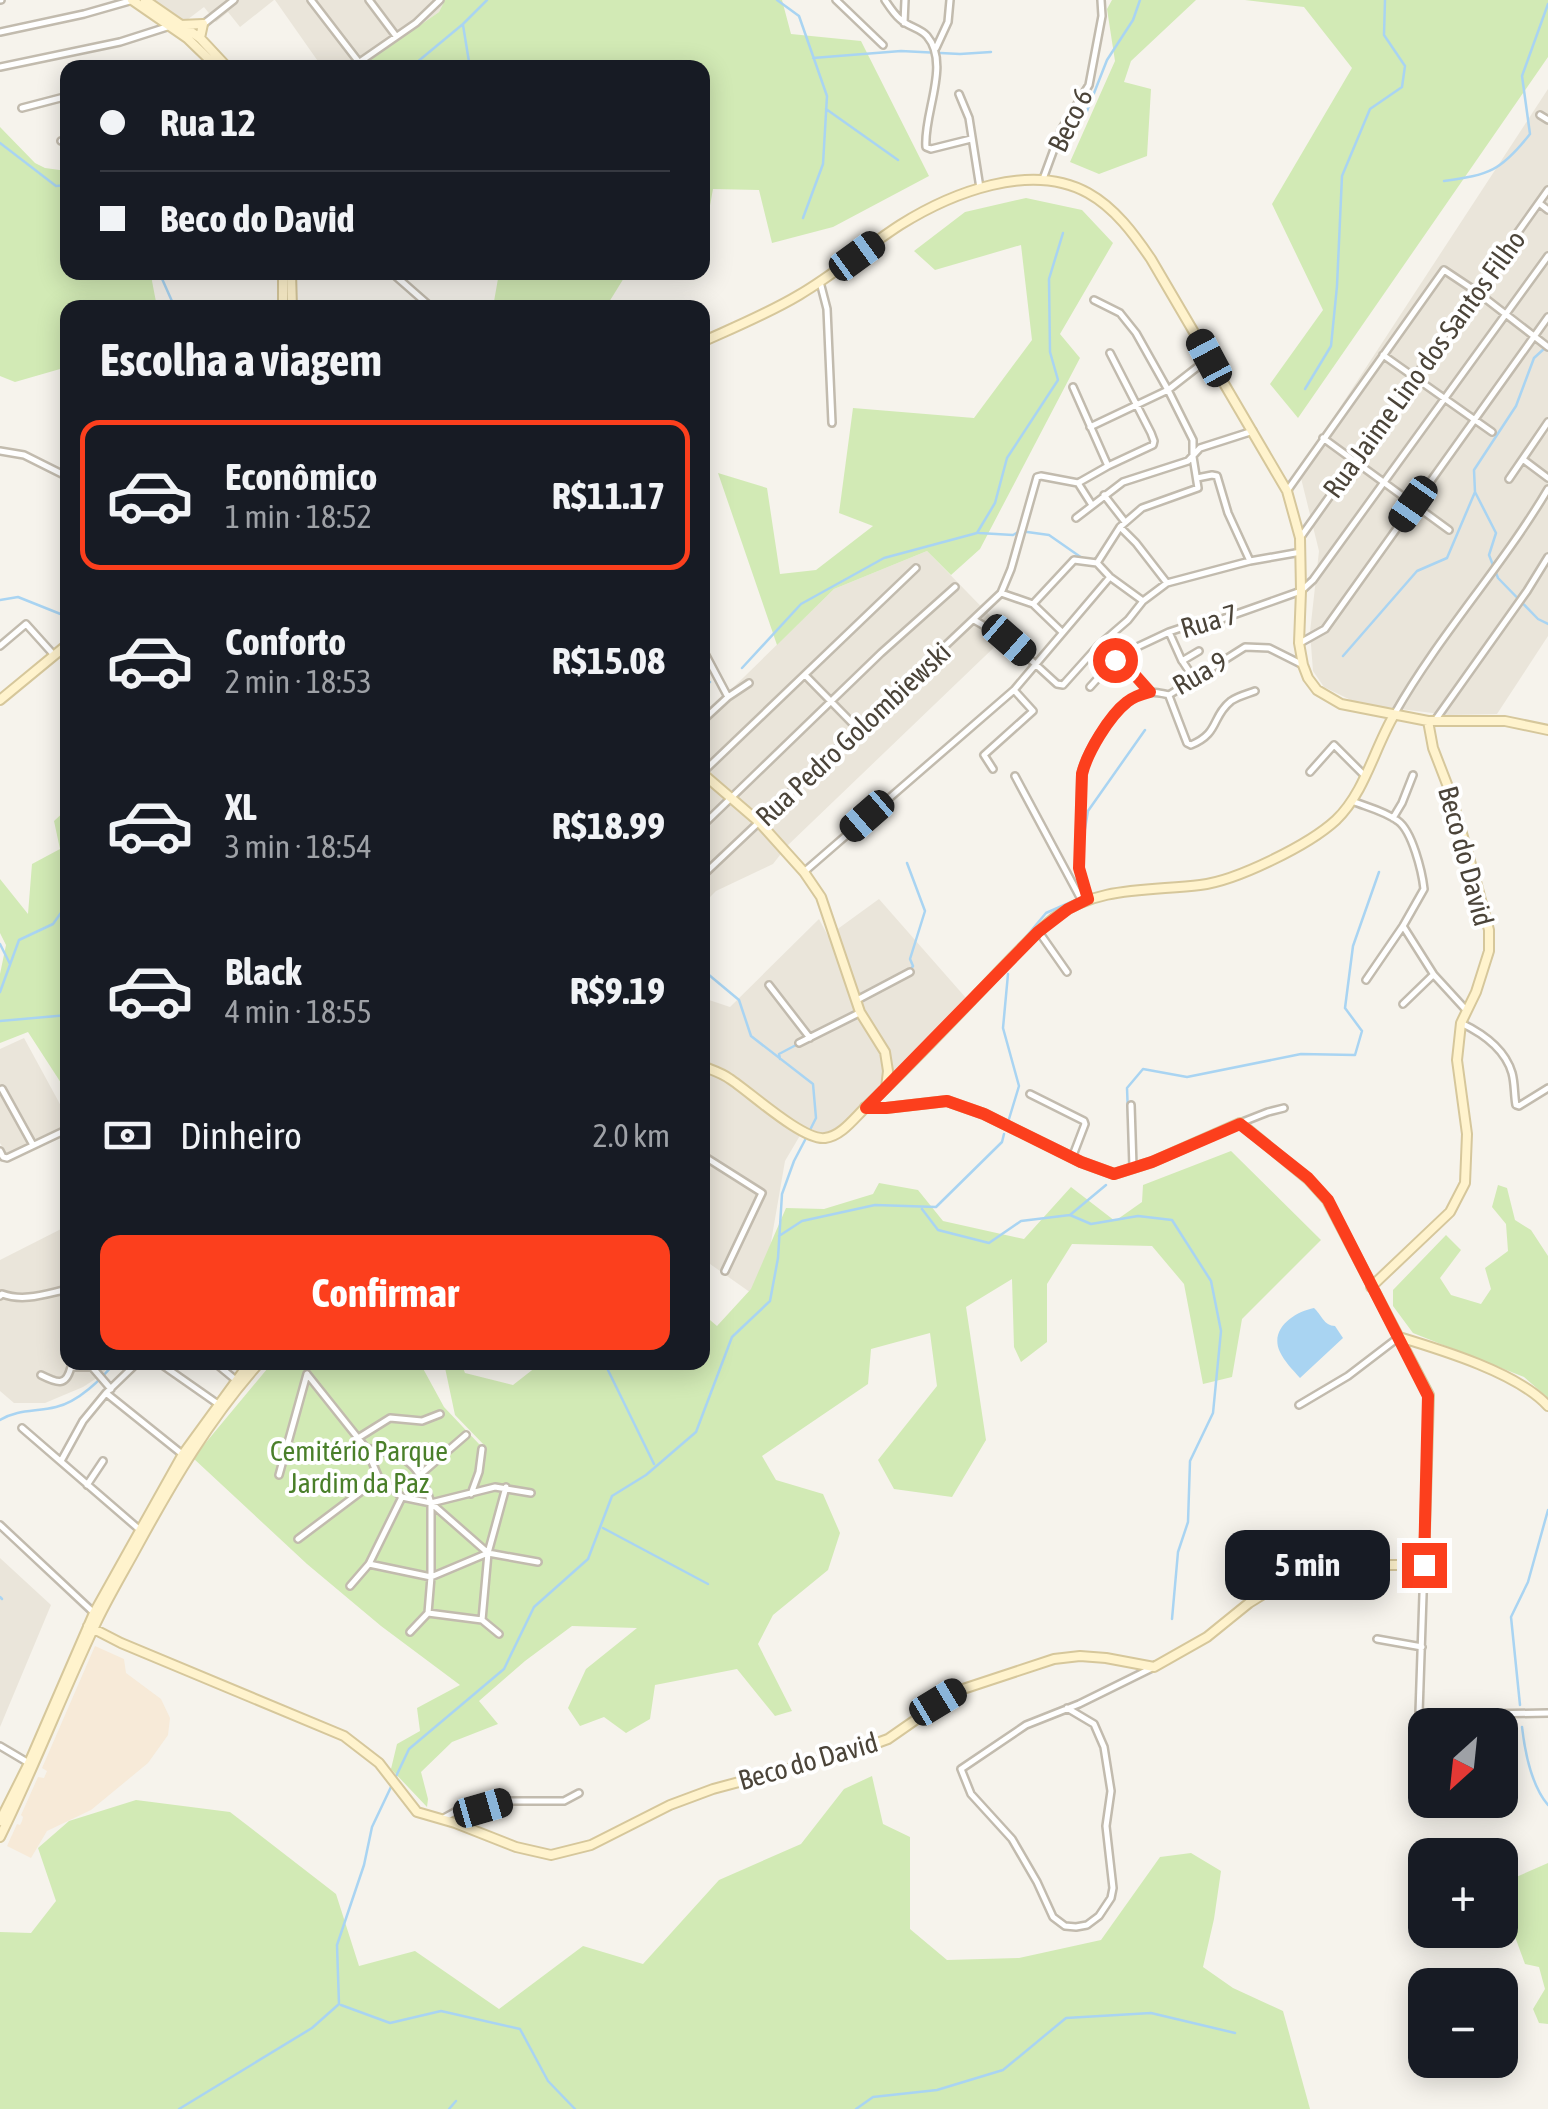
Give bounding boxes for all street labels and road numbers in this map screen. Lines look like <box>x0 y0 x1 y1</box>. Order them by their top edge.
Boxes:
street label: Beco 6 <box>1041 83 1099 157</box>
street label: Rua Jaime Lino dos Santos Filho <box>1316 224 1532 504</box>
street label: Rua 7 <box>1177 598 1241 644</box>
street label: Rua Pedro Golombiewski <box>749 636 957 832</box>
street label: Rua 9 <box>1167 645 1233 701</box>
street label: Beco do David <box>1432 783 1500 929</box>
street label: Beco do David <box>735 1726 881 1796</box>

